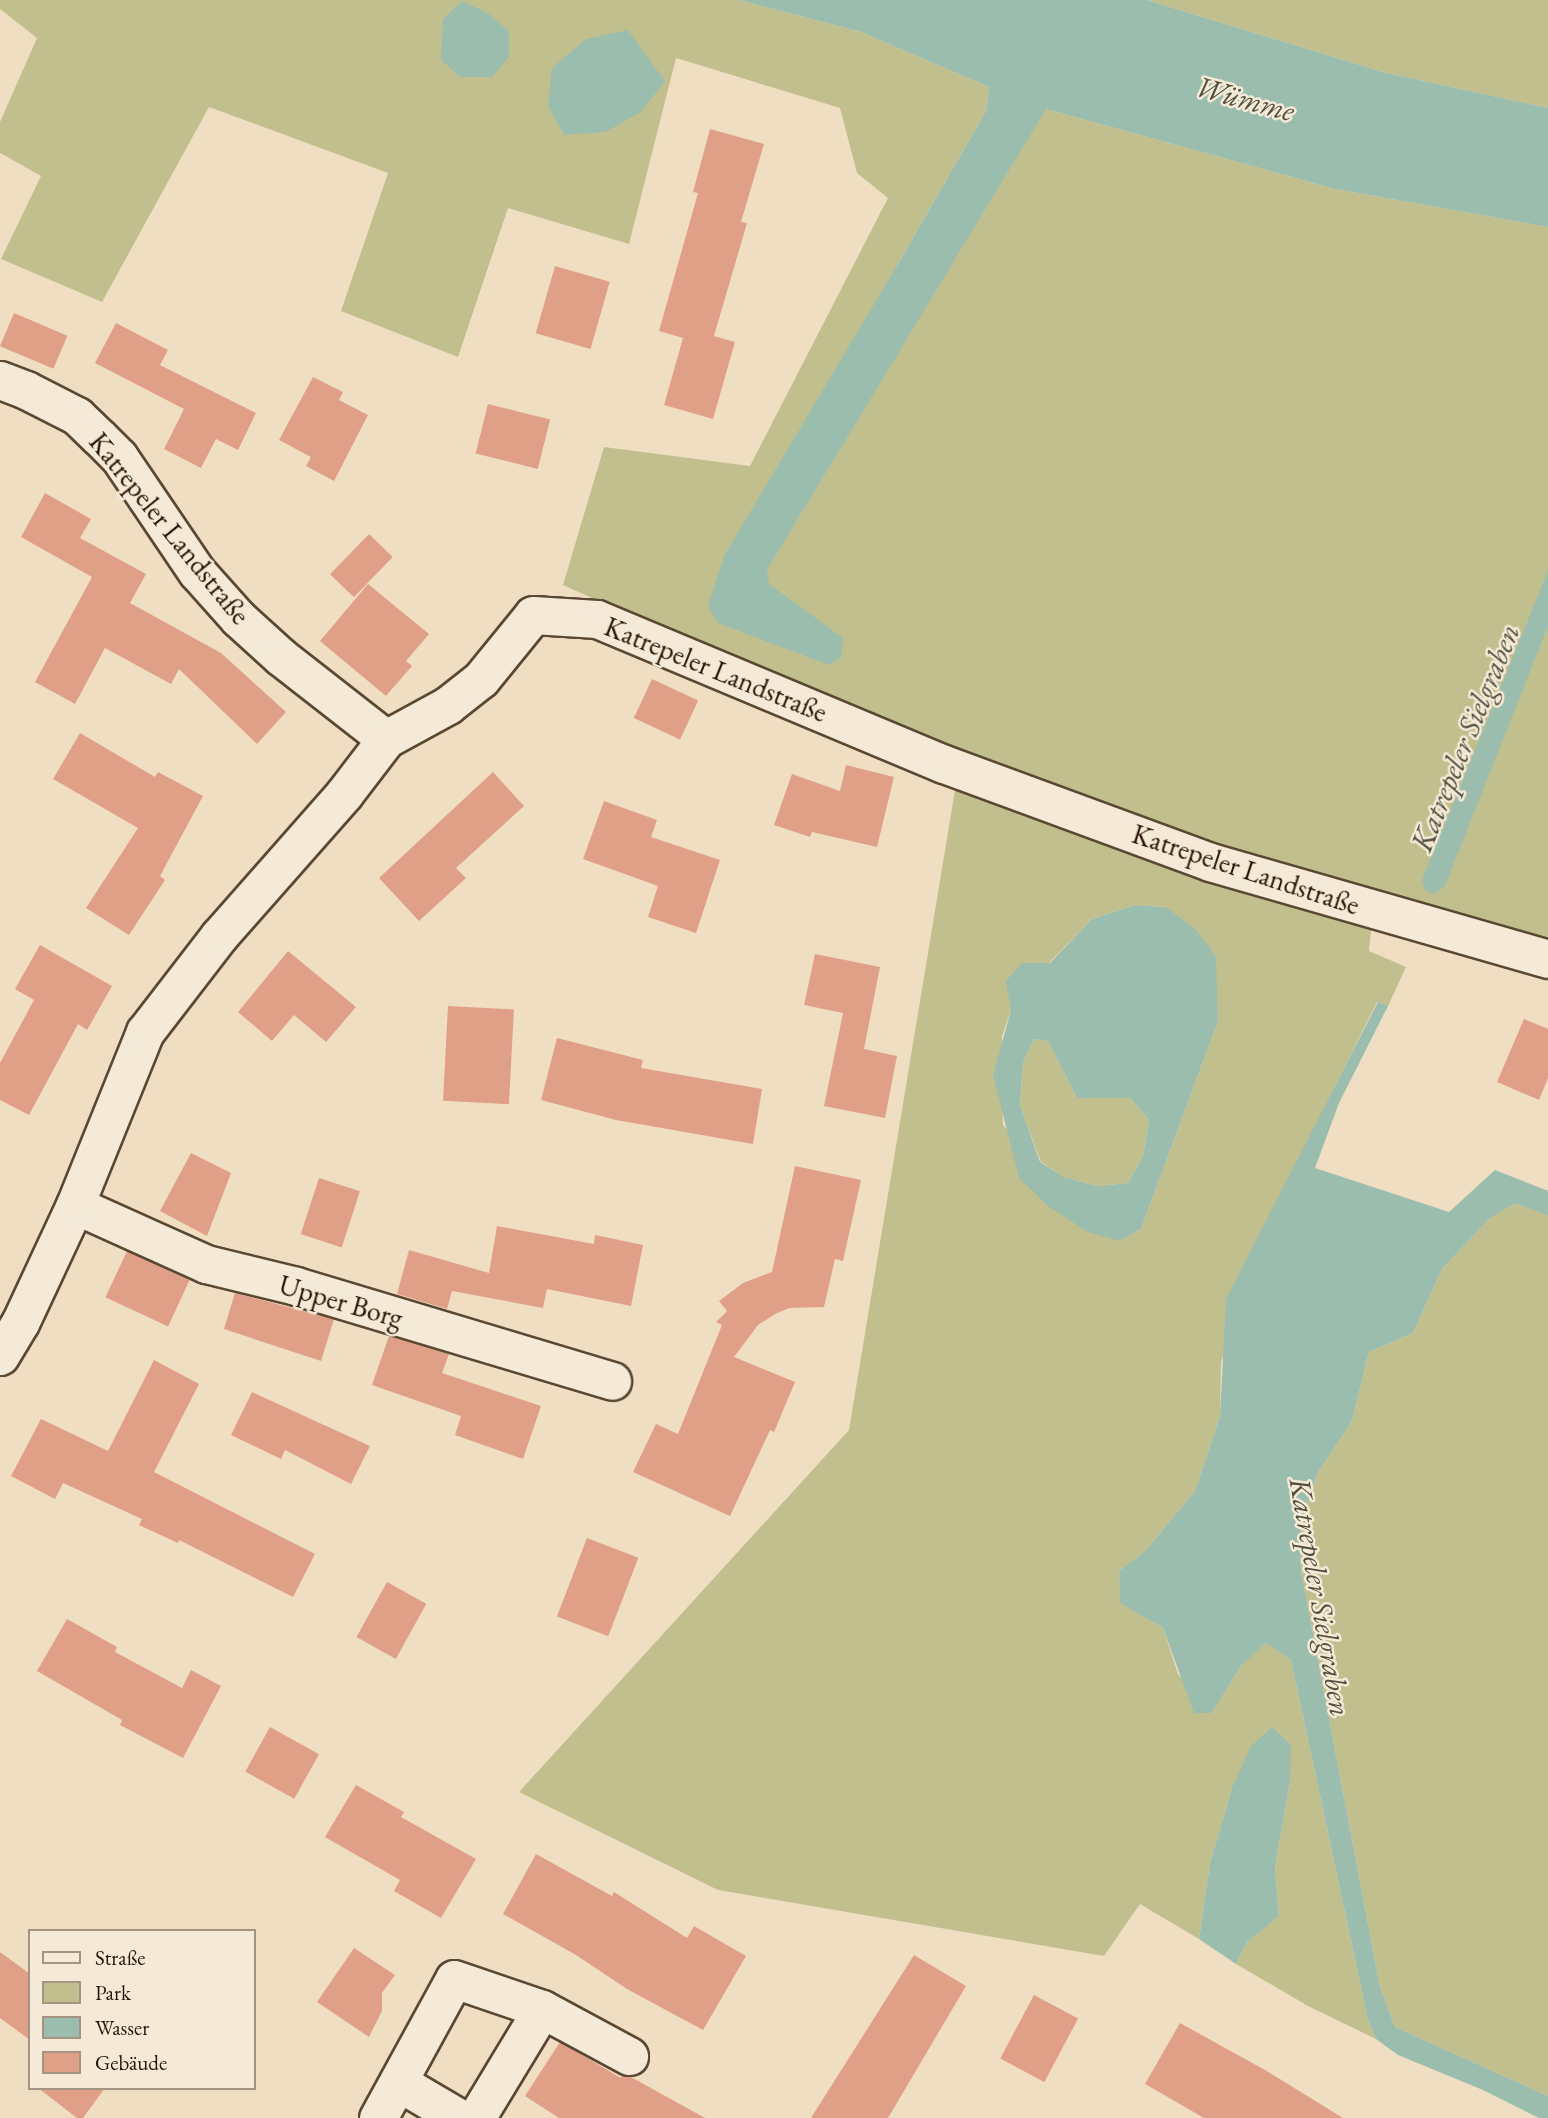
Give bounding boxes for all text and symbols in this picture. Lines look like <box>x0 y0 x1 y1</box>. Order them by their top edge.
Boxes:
water label: Wümme <box>1192 69 1298 129</box>
street label: Katrepeler Landstraße <box>82 425 258 631</box>
street label: Katrepeler Landstraße <box>600 609 832 729</box>
water label: Katrepeler Sielgraben <box>1404 619 1528 857</box>
street label: Katrepeler Landstraße <box>1128 816 1364 922</box>
street label: Upper Borg <box>275 1267 407 1335</box>
water label: Katrepeler Sielgraben <box>1281 1475 1359 1719</box>
legend <box>28 1929 256 2090</box>
text: Straße <box>95 1944 146 1971</box>
text: Park <box>95 1979 131 2006</box>
text: Wasser <box>95 2014 149 2041</box>
text: Gebäude <box>95 2049 167 2076</box>

